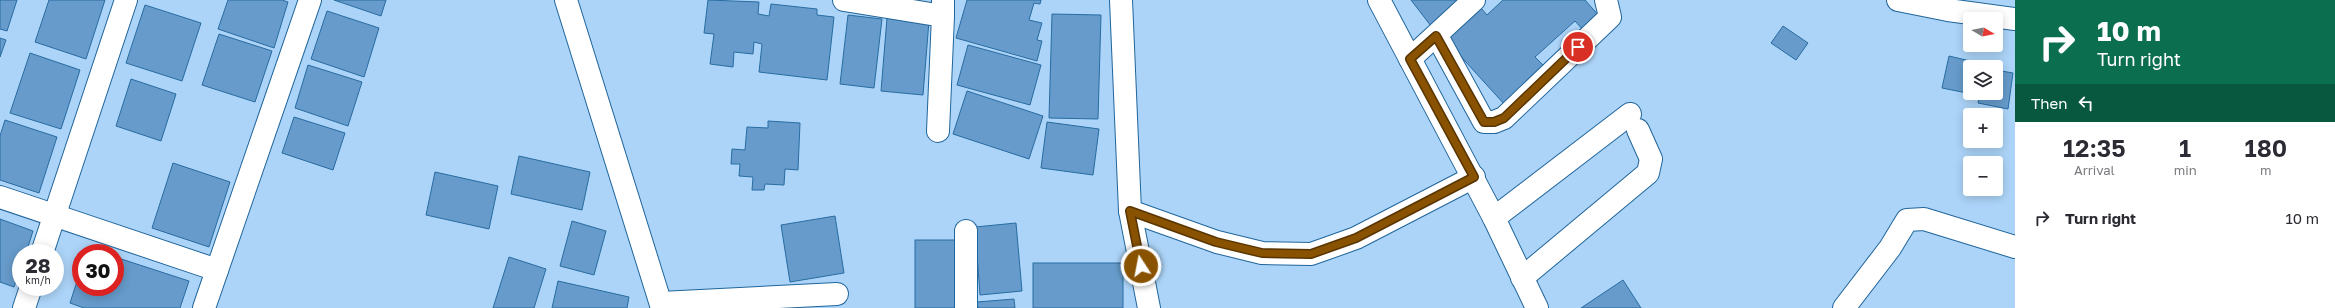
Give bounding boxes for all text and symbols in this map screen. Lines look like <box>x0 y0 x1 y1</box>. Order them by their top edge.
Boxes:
north arrow <box>1963 12 2003 52</box>
map controls <box>1963 12 2003 196</box>
text: 10 m <box>2097 14 2161 47</box>
icon: right <box>2031 16 2083 68</box>
pin <box>1561 30 1595 64</box>
icon: arrive <box>1567 36 1589 58</box>
text: Turn right <box>2097 48 2181 70</box>
button: layers <box>1963 60 2003 100</box>
icon: left <box>2075 92 2097 114</box>
text: Then <box>2031 94 2067 112</box>
button: + <box>1963 108 2003 148</box>
text: 12:35 <box>2063 133 2126 162</box>
text: 1 <box>2179 133 2191 162</box>
text: 180 <box>2245 133 2287 162</box>
button: − <box>1963 156 2003 196</box>
text: Arrival <box>2074 162 2115 178</box>
text: min <box>2174 162 2197 178</box>
text: m <box>2260 162 2272 178</box>
icon: right <box>2031 207 2053 229</box>
text: Turn right <box>2065 209 2136 227</box>
text: 10 m <box>2285 209 2319 227</box>
speed limit sign: 30 <box>72 244 124 296</box>
position arrow <box>1120 245 1162 287</box>
text: 28 <box>25 253 50 277</box>
text: km/h <box>25 274 51 286</box>

